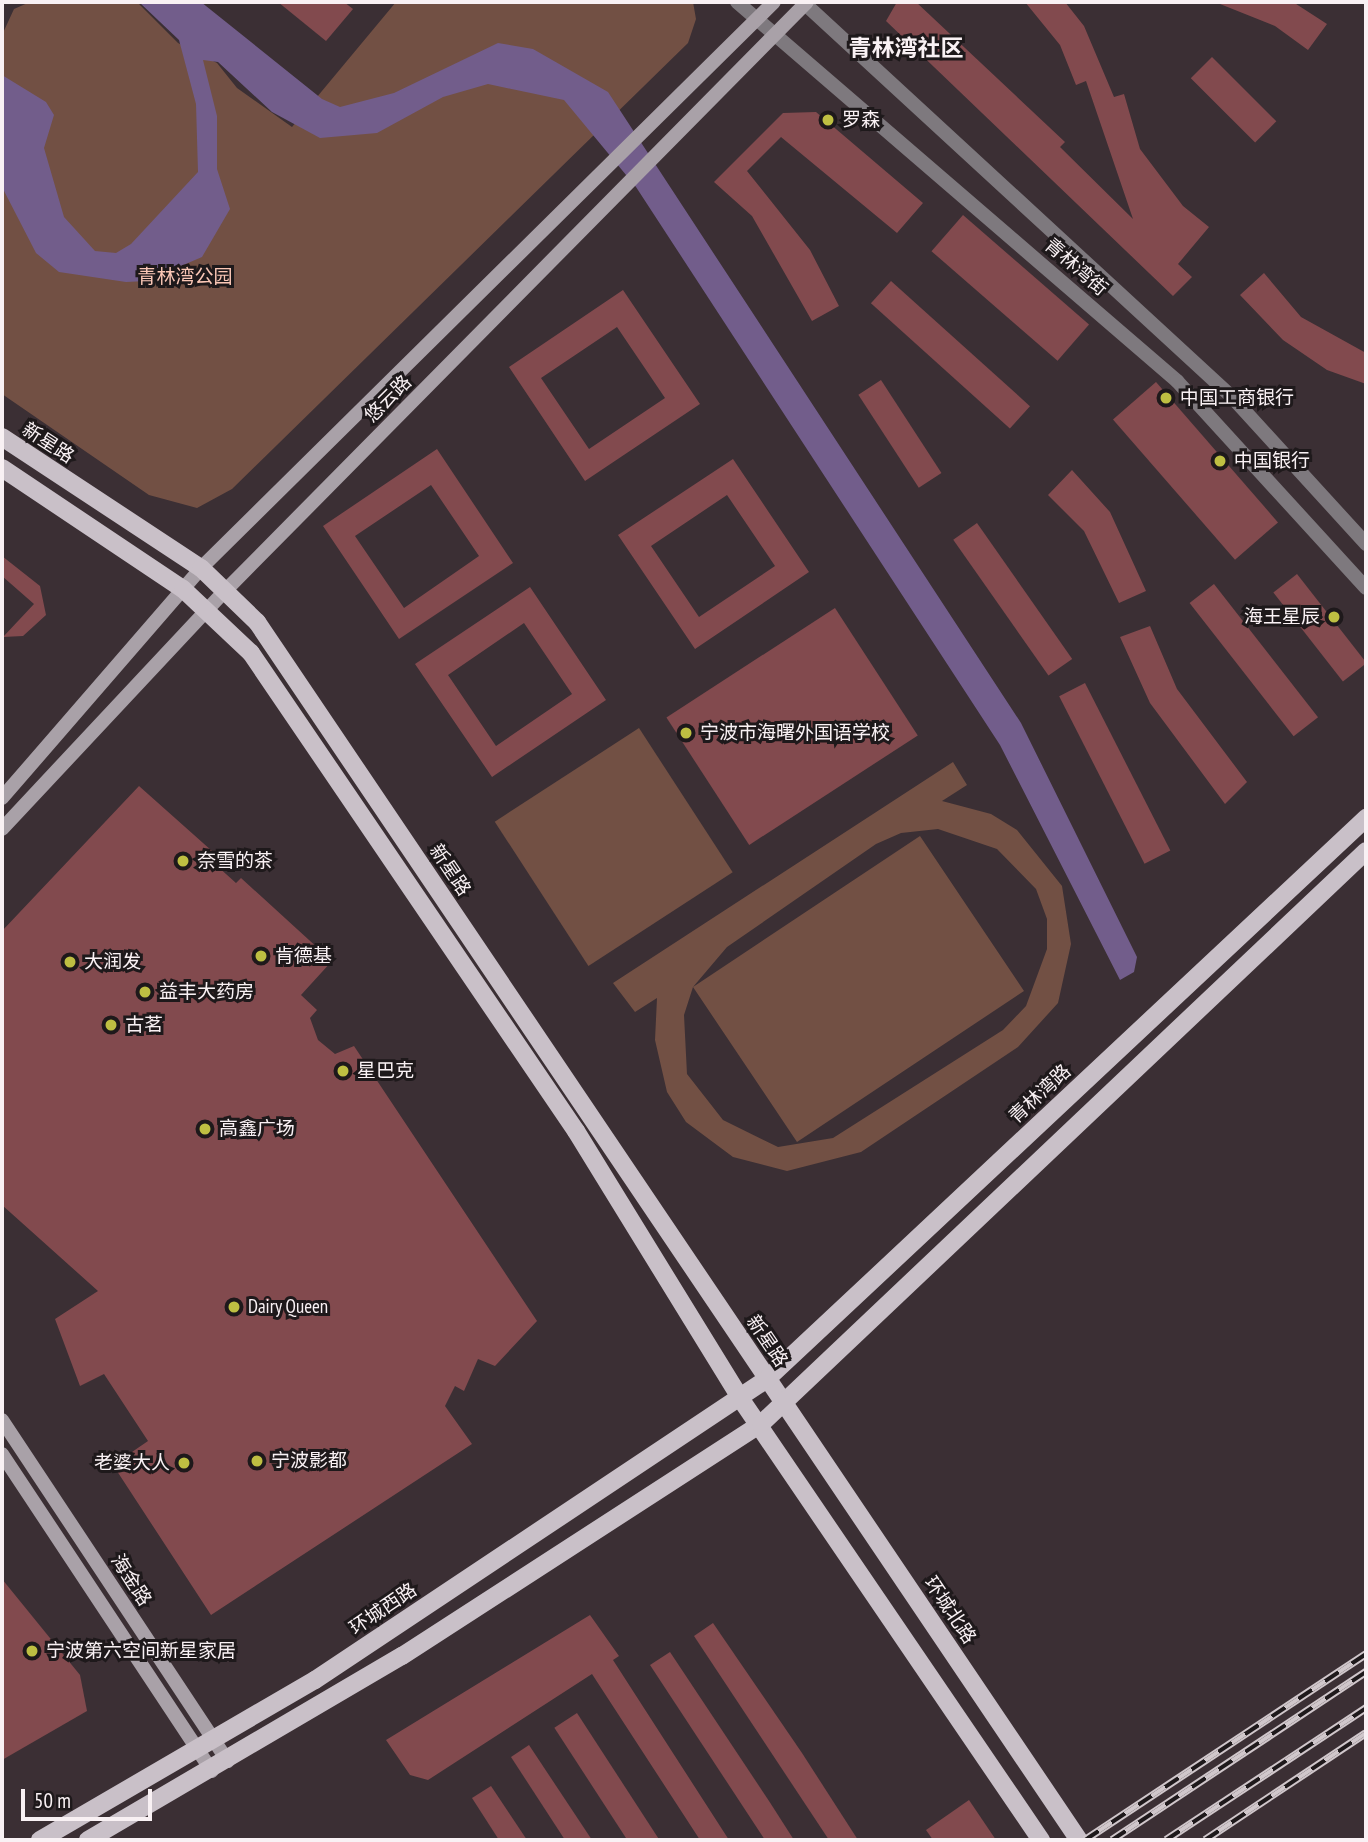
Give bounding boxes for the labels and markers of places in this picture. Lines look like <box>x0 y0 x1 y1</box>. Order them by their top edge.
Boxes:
place label: 罗森 <box>842 109 880 131</box>
marker: 罗森 <box>820 112 836 128</box>
place label: 中国工商银行 <box>1180 387 1294 409</box>
marker: 中国工商银行 <box>1158 390 1174 406</box>
place label: 中国银行 <box>1234 450 1310 472</box>
marker: 中国银行 <box>1212 453 1228 469</box>
place label: 海王星辰 <box>1244 606 1320 628</box>
marker: 海王星辰 <box>1326 609 1342 625</box>
place label: 宁波市海曙外国语学校 <box>700 722 890 744</box>
marker: 宁波市海曙外国语学校 <box>678 725 694 741</box>
place label: 奈雪的茶 <box>197 850 273 872</box>
marker: 奈雪的茶 <box>175 853 191 869</box>
place label: 肯德基 <box>275 945 332 967</box>
marker: 肯德基 <box>253 948 269 964</box>
place label: 大润发 <box>84 951 141 973</box>
marker: 大润发 <box>62 954 78 970</box>
place label: 益丰大药房 <box>159 981 254 1003</box>
marker: 益丰大药房 <box>137 984 153 1000</box>
place label: 古茗 <box>125 1014 163 1036</box>
marker: 古茗 <box>103 1017 119 1033</box>
place label: 星巴克 <box>357 1060 414 1082</box>
marker: 星巴克 <box>335 1063 351 1079</box>
place label: 高鑫广场 <box>219 1118 295 1140</box>
marker: 高鑫广场 <box>197 1121 213 1137</box>
place label: Dairy Queen <box>248 1296 329 1318</box>
marker: Dairy Queen <box>226 1299 242 1315</box>
place label: 宁波影都 <box>271 1450 347 1472</box>
place label: 老婆大人 <box>94 1452 170 1474</box>
marker: 宁波影都 <box>249 1453 265 1469</box>
marker: 老婆大人 <box>176 1455 192 1471</box>
place label: 宁波第六空间新星家居 <box>46 1640 236 1662</box>
marker: 宁波第六空间新星家居 <box>24 1643 40 1659</box>

